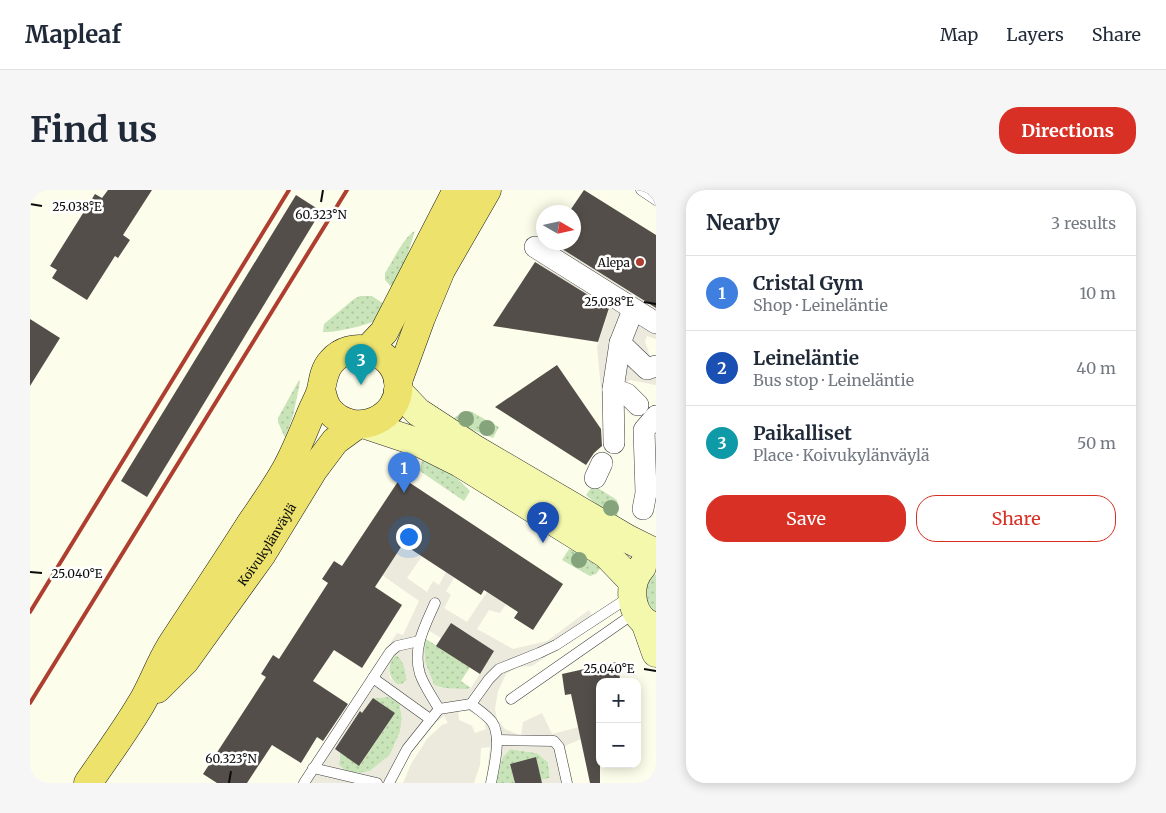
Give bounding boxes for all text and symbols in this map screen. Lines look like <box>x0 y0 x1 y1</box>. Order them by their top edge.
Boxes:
text: Mapleaf <box>25 19 121 50</box>
text: Map <box>940 23 978 46</box>
text: Layers <box>1006 23 1064 46</box>
text: Share <box>1092 23 1141 46</box>
button: Directions <box>999 107 1136 154</box>
text: Find us <box>30 108 157 152</box>
text: 25.038°E <box>52 199 102 214</box>
north arrow <box>536 205 581 250</box>
text: 60.323°N <box>295 207 347 222</box>
text: Nearby <box>706 209 780 236</box>
text: 3 results <box>1051 213 1116 233</box>
place label: Alepa <box>596 255 631 270</box>
marker: Alepa <box>634 256 646 268</box>
text: Cristal Gym <box>753 271 863 295</box>
text: 1 <box>718 283 726 303</box>
text: 10 m <box>1079 283 1116 303</box>
text: 25.038°E <box>584 294 634 309</box>
text: Shop · Leineläntie <box>753 295 888 315</box>
pin: 3 <box>345 344 377 385</box>
text: Leineläntie <box>753 346 859 370</box>
text: 2 <box>717 358 727 378</box>
text: 40 m <box>1076 358 1116 378</box>
text: Bus stop · Leineläntie <box>753 370 914 390</box>
text: Paikalliset <box>753 421 852 445</box>
text: 3 <box>717 433 727 453</box>
text: 50 m <box>1077 433 1116 453</box>
text: Place · Koivukylänväylä <box>753 445 930 465</box>
pin: 1 <box>388 452 420 493</box>
button: Save <box>706 495 906 542</box>
button: Share <box>916 495 1116 542</box>
street label: Koivukylänväylä <box>234 500 299 589</box>
pin: 2 <box>527 502 559 543</box>
your location <box>396 524 422 550</box>
text: 25.040°E <box>52 566 103 581</box>
text: 25.040°E <box>584 661 635 676</box>
map controls <box>596 678 641 768</box>
button: + <box>596 678 641 723</box>
button: − <box>596 723 641 768</box>
text: 60.323°N <box>205 751 257 766</box>

